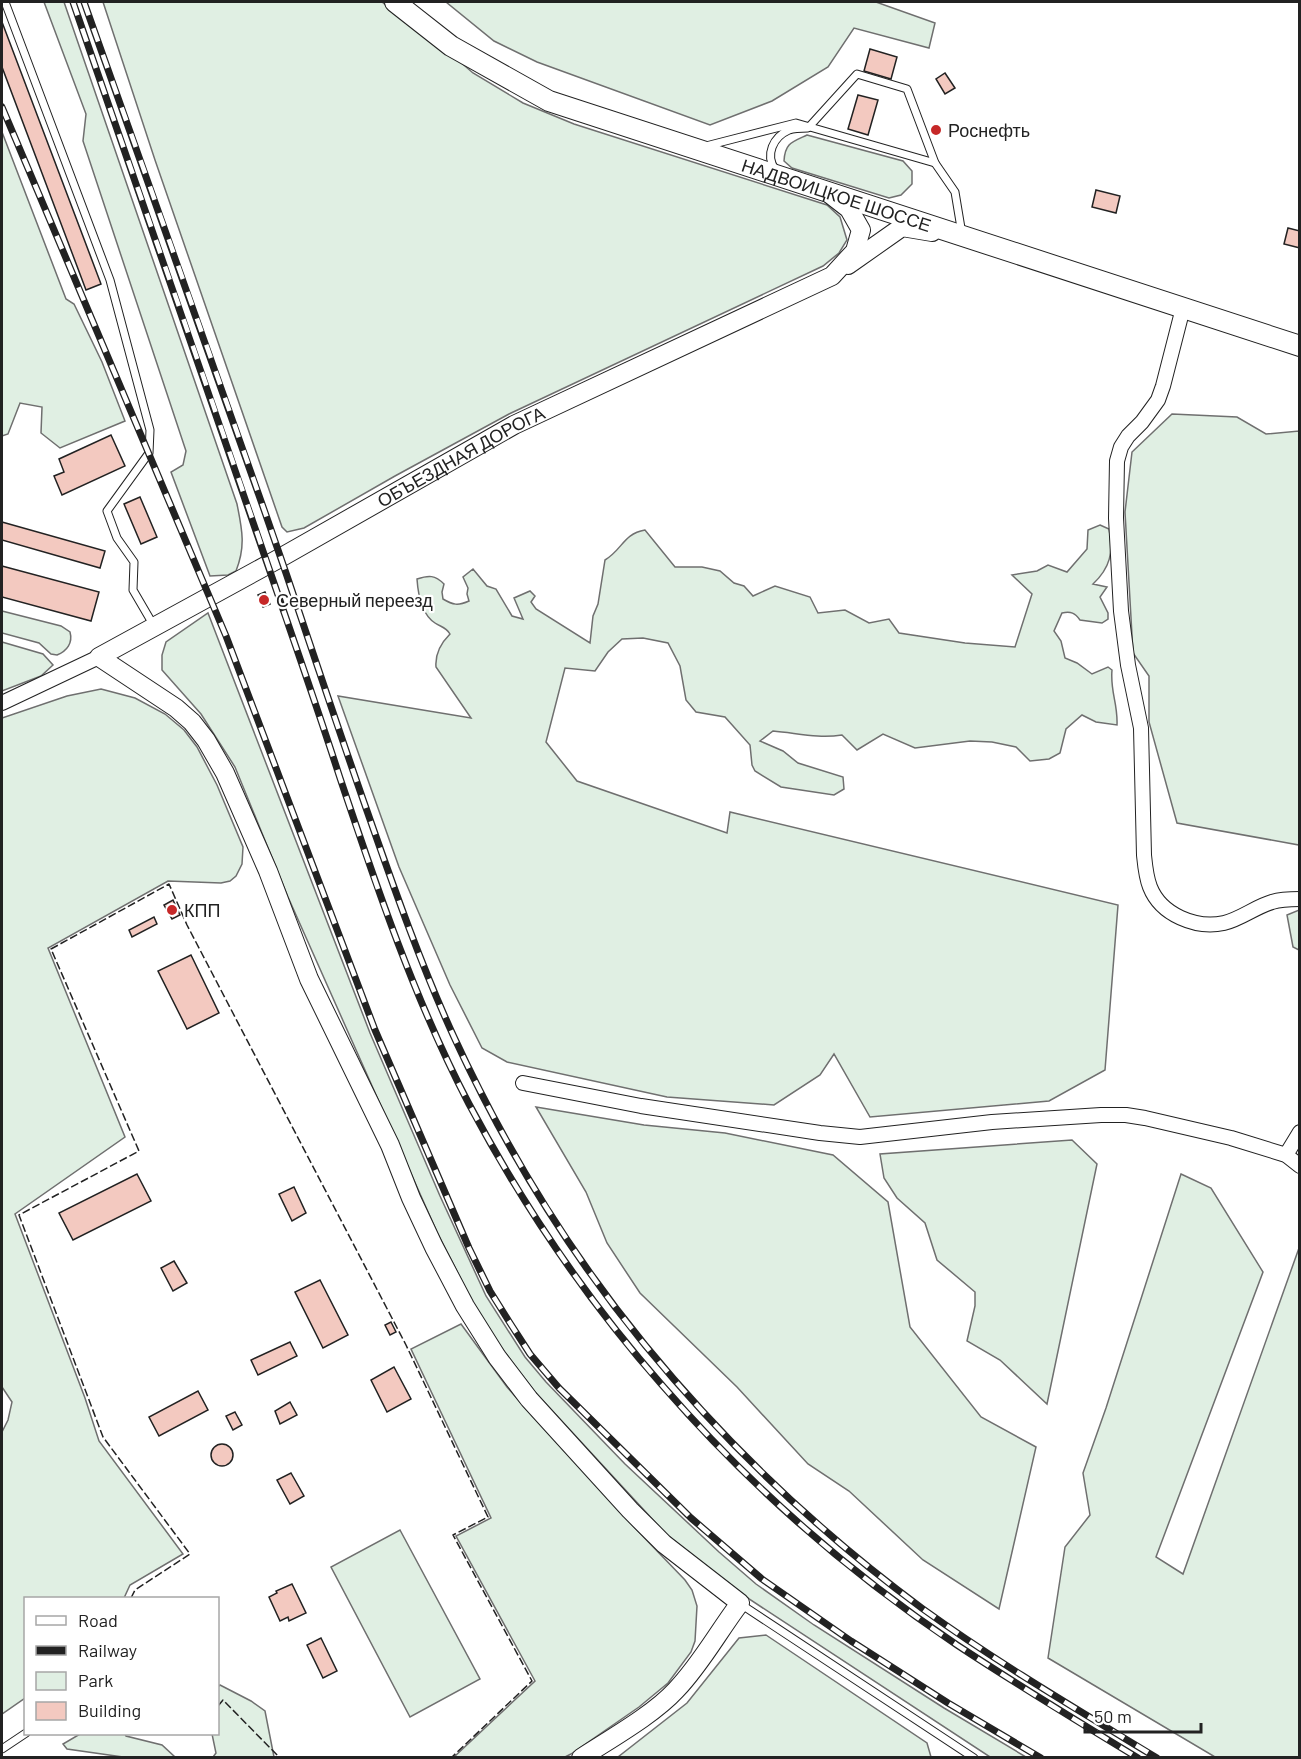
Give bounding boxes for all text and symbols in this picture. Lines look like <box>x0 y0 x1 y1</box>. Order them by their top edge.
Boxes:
place label: Роснефть <box>948 119 1030 141</box>
marker: Роснефть <box>929 123 943 137</box>
street label: НАДВОИЦКОЕ ШОССЕ <box>739 154 934 236</box>
street label: ОБЪЕЗДНАЯ ДОРОГА <box>373 401 548 512</box>
place label: Северный переезд <box>276 589 433 611</box>
marker: Северный переезд <box>257 593 271 607</box>
place label: КПП <box>184 899 220 921</box>
marker: КПП <box>165 903 179 917</box>
legend <box>24 1597 219 1735</box>
text: Road <box>78 1609 118 1631</box>
text: Railway <box>78 1639 137 1661</box>
text: Park <box>78 1669 113 1691</box>
scale bar <box>1085 1696 1200 1734</box>
text: Building <box>78 1699 141 1721</box>
text: 50 m <box>1094 1705 1132 1727</box>

